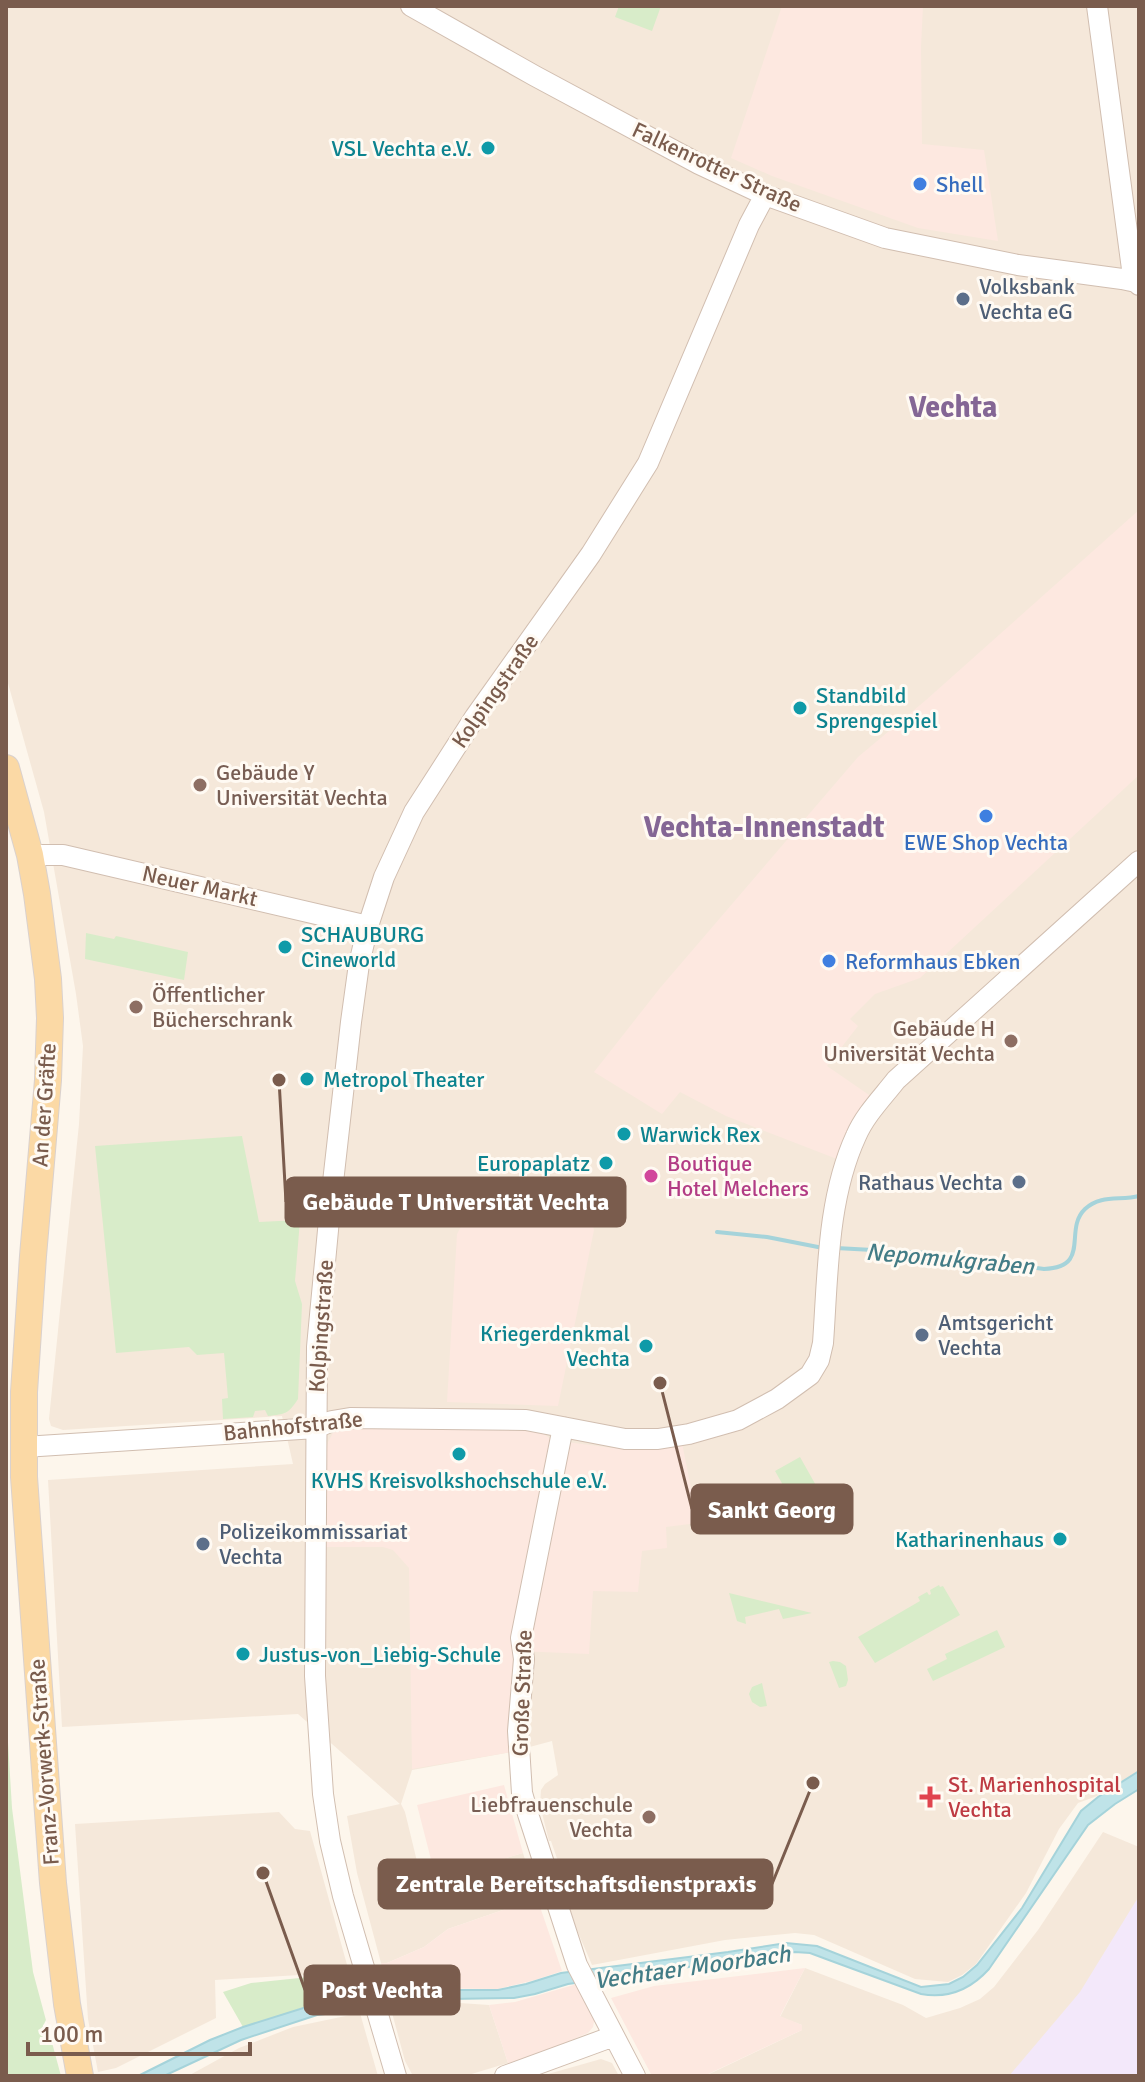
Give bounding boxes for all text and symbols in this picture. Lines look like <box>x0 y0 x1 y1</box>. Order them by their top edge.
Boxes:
street label: Falkenrotter Straße <box>628 116 806 218</box>
place label: VSL Vechta e.V. <box>331 135 472 162</box>
marker: VSL Vechta e.V. <box>479 139 497 157</box>
place label: Shell <box>936 171 984 198</box>
marker: Shell <box>911 175 929 193</box>
place label: Volksbank Vechta eG <box>979 273 1075 325</box>
marker: Volksbank Vechta eG <box>954 290 972 308</box>
district label: Vechta <box>909 389 997 426</box>
street label: Kolpingstraße <box>446 629 544 753</box>
place label: Standbild Sprengespiel <box>816 682 938 734</box>
marker: Standbild Sprengespiel <box>791 699 809 717</box>
place label: Gebäude Y Universität Vechta <box>216 759 388 811</box>
marker: Gebäude Y Universität Vechta <box>191 776 209 794</box>
marker: EWE Shop Vechta <box>977 807 995 825</box>
district label: Vechta-Innenstadt <box>644 809 884 846</box>
place label: EWE Shop Vechta <box>904 829 1068 856</box>
street label: Neuer Markt <box>140 860 261 912</box>
place label: SCHAUBURG Cineworld <box>301 921 424 973</box>
marker: SCHAUBURG Cineworld <box>276 938 294 956</box>
place label: Reformhaus Ebken <box>845 948 1020 975</box>
marker: Reformhaus Ebken <box>820 952 838 970</box>
place label: Öffentlicher Bücherschrank <box>152 981 293 1033</box>
marker: Öffentlicher Bücherschrank <box>127 998 145 1016</box>
place label: Gebäude H Universität Vechta <box>823 1015 995 1067</box>
marker: Gebäude H Universität Vechta <box>1002 1032 1020 1050</box>
street label: An der Gräfte <box>26 1042 62 1168</box>
place label: Metropol Theater <box>323 1066 484 1093</box>
marker: Metropol Theater <box>298 1070 316 1088</box>
place label: Warwick Rex <box>640 1121 760 1148</box>
marker: Warwick Rex <box>615 1125 633 1143</box>
place label: Europaplatz <box>477 1150 590 1177</box>
place label: Boutique Hotel Melchers <box>667 1150 809 1202</box>
marker: Europaplatz <box>597 1154 615 1172</box>
marker: Boutique Hotel Melchers <box>642 1167 660 1185</box>
place label: Rathaus Vechta <box>858 1169 1003 1196</box>
marker: Rathaus Vechta <box>1010 1173 1028 1191</box>
callout: Gebäude T Universität Vechta <box>286 1178 625 1226</box>
text: Gebäude T Universität Vechta <box>303 1187 609 1217</box>
water label: Nepomukgraben <box>865 1237 1036 1281</box>
street label: Kolpingstraße <box>303 1259 339 1393</box>
place label: Amtsgericht Vechta <box>938 1309 1054 1361</box>
place label: Kriegerdenkmal Vechta <box>480 1320 630 1372</box>
marker: Amtsgericht Vechta <box>913 1326 931 1344</box>
marker: Kriegerdenkmal Vechta <box>637 1337 655 1355</box>
street label: Bahnhofstraße <box>222 1405 364 1447</box>
marker: KVHS Kreisvolkshochschule e.V. <box>450 1445 468 1463</box>
place label: KVHS Kreisvolkshochschule e.V. <box>311 1467 607 1494</box>
callout: Sankt Georg <box>692 1485 852 1533</box>
text: Sankt Georg <box>708 1495 836 1525</box>
place label: Polizeikommissariat Vechta <box>219 1518 408 1570</box>
place label: Katharinenhaus <box>895 1526 1044 1553</box>
marker: Katharinenhaus <box>1051 1530 1069 1548</box>
marker: Polizeikommissariat Vechta <box>194 1535 212 1553</box>
street label: Große Straße <box>506 1629 538 1757</box>
place label: Justus-von_Liebig-Schule <box>259 1641 501 1668</box>
marker: Justus-von_Liebig-Schule <box>234 1645 252 1663</box>
street label: Franz-Vorwerk-Straße <box>23 1658 65 1866</box>
place label: St. Marienhospital Vechta <box>948 1771 1121 1823</box>
marker: St. Marienhospital Vechta <box>919 1786 941 1808</box>
place label: Liebfrauenschule Vechta <box>470 1791 633 1843</box>
marker: Liebfrauenschule Vechta <box>640 1808 658 1826</box>
callout: Zentrale Bereitschaftsdienstpraxis <box>379 1860 772 1908</box>
text: Zentrale Bereitschaftsdienstpraxis <box>396 1869 757 1899</box>
water label: Vechtaer Moorbach <box>592 1938 793 1996</box>
callout: Post Vechta <box>305 1966 459 2014</box>
text: Post Vechta <box>321 1975 443 2005</box>
scale bar <box>28 2006 250 2056</box>
text: 100 m <box>40 2019 103 2049</box>

